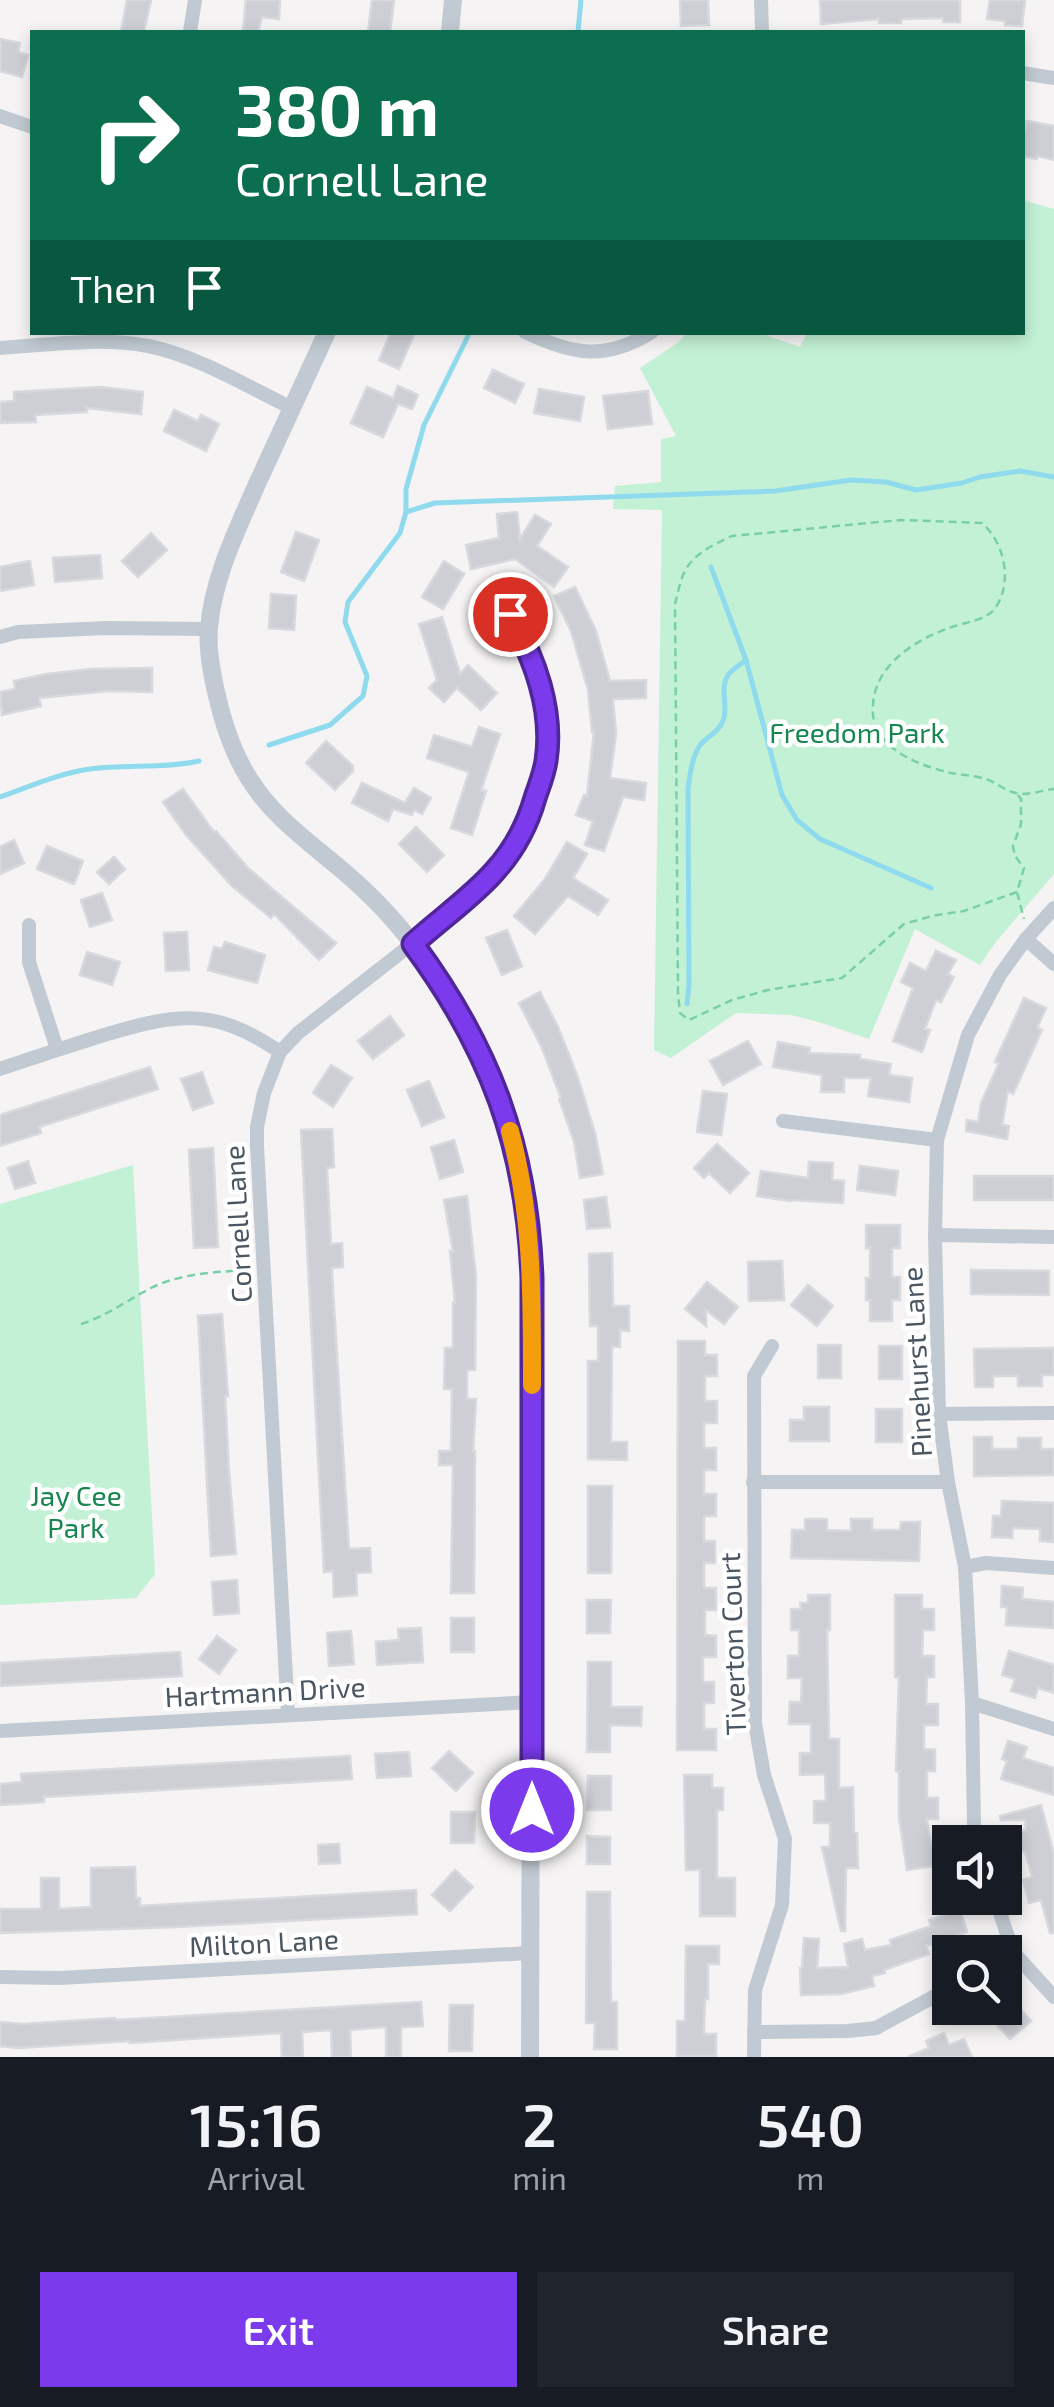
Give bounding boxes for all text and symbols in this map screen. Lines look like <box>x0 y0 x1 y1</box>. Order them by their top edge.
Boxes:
text: 380 m <box>235 66 439 150</box>
icon: right <box>70 70 200 200</box>
text: Cornell Lane <box>235 151 488 205</box>
icon: arrive <box>177 260 232 315</box>
text: Then <box>70 265 157 311</box>
pin <box>468 572 553 657</box>
icon: arrive <box>483 587 538 642</box>
park label: Freedom Park <box>769 715 945 749</box>
street label: Cornell Lane <box>216 1144 258 1304</box>
street label: Pinehurst Lane <box>894 1266 938 1458</box>
park label: Jay Cee Park <box>30 1478 122 1544</box>
street label: Tiverton Court <box>712 1552 752 1736</box>
street label: Hartmann Drive <box>164 1669 366 1713</box>
position arrow <box>480 1758 584 1862</box>
map controls <box>932 1825 1022 2025</box>
button: sound <box>932 1825 1022 1915</box>
street label: Milton Lane <box>188 1921 340 1963</box>
button: search <box>932 1935 1022 2025</box>
text: 15:16 <box>190 2087 322 2159</box>
text: 2 <box>522 2087 557 2159</box>
text: 540 <box>757 2087 864 2159</box>
text: Arrival <box>207 2158 305 2196</box>
text: min <box>512 2158 567 2196</box>
text: m <box>796 2158 824 2196</box>
button: Exit <box>40 2272 517 2387</box>
button: Share <box>537 2272 1014 2387</box>

